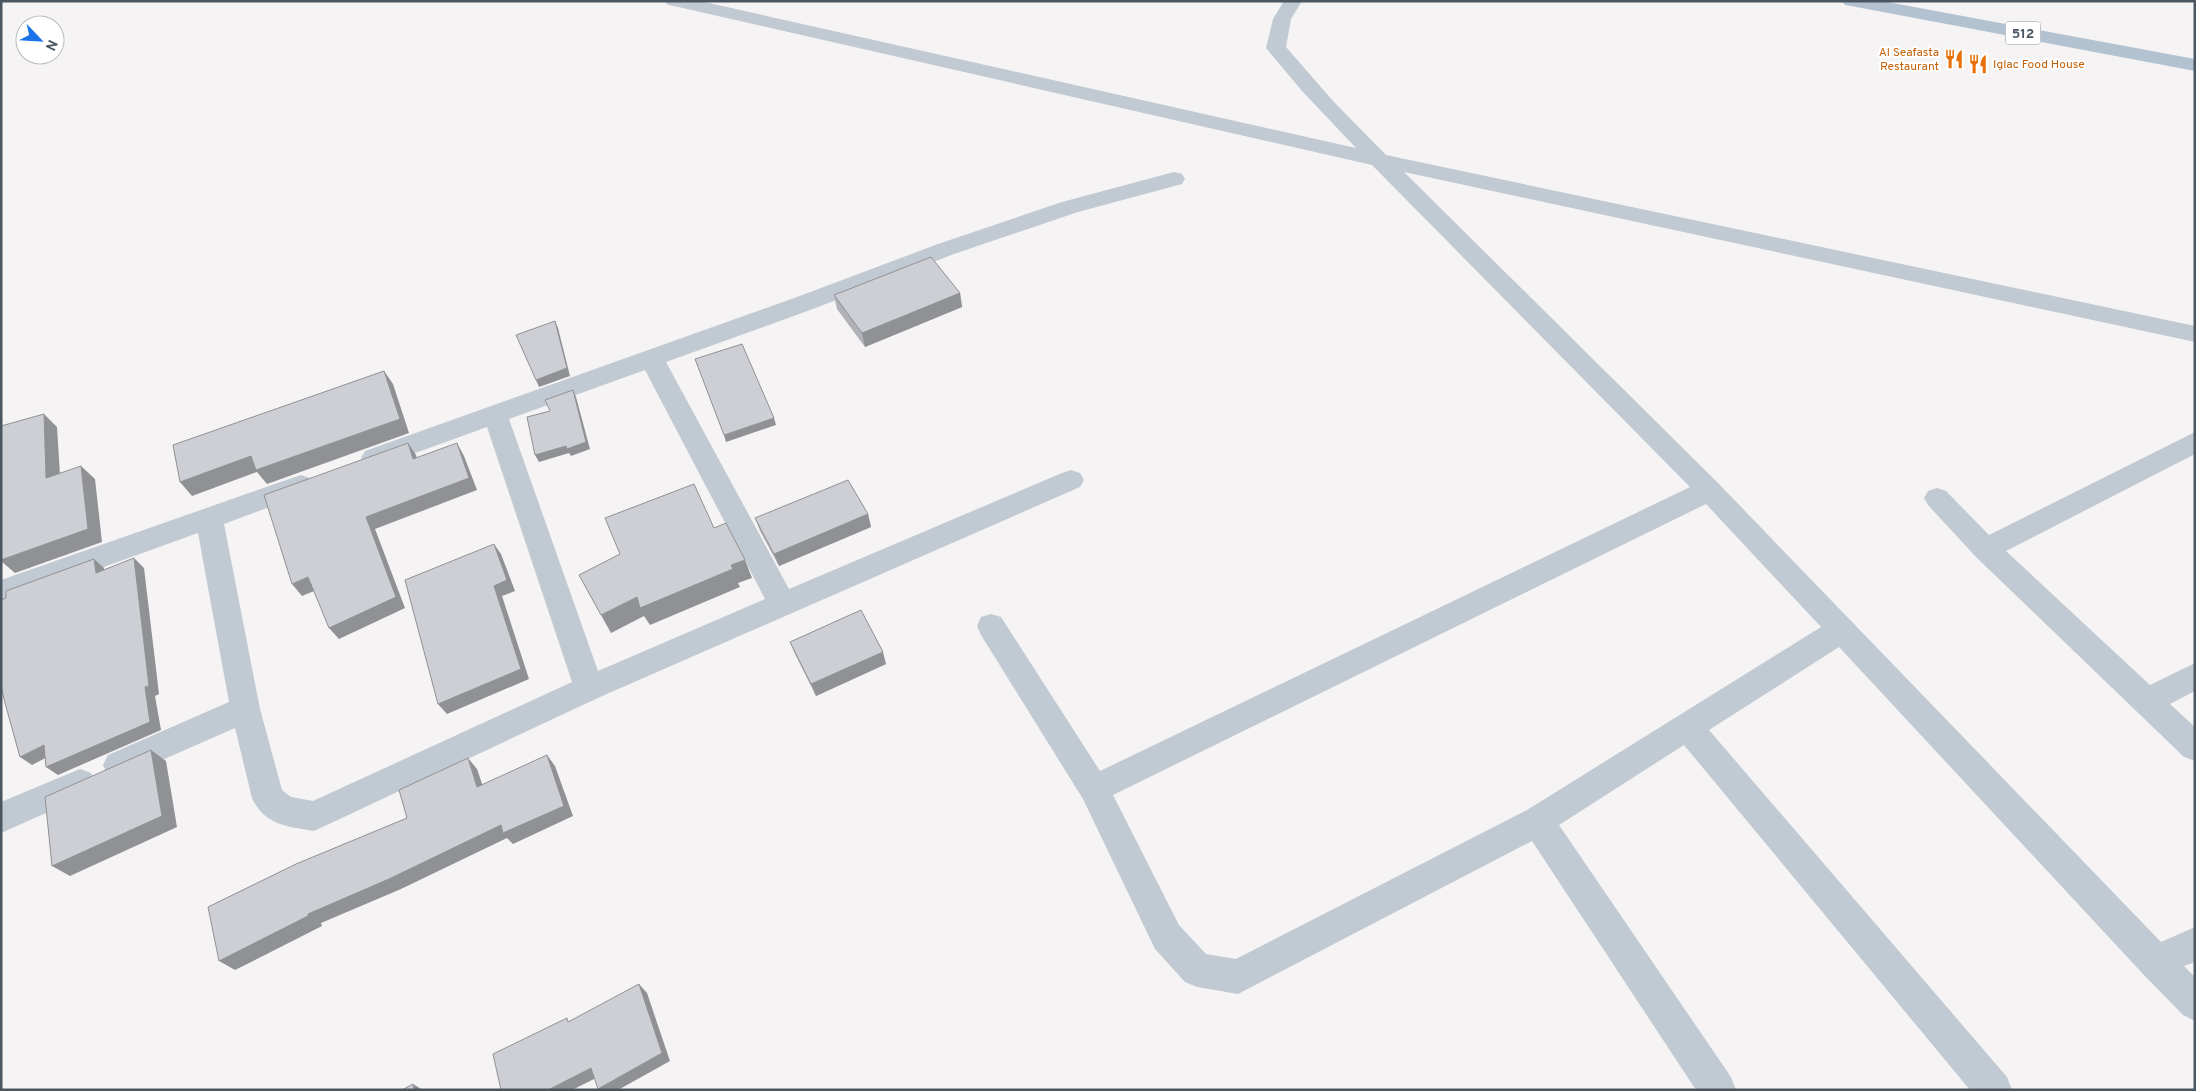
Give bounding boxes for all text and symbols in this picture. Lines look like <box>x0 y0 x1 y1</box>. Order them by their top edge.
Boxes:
north arrow <box>15 15 65 65</box>
road number: 512 <box>2006 22 2040 44</box>
text: N <box>41 37 60 53</box>
place label: Al Seafasta Restaurant <box>1879 45 1939 75</box>
restaurant icon: Al Seafasta Restaurant <box>1943 48 1965 70</box>
restaurant icon: Iglac Food House <box>1967 53 1989 75</box>
place label: Iglac Food House <box>1993 57 2085 73</box>

